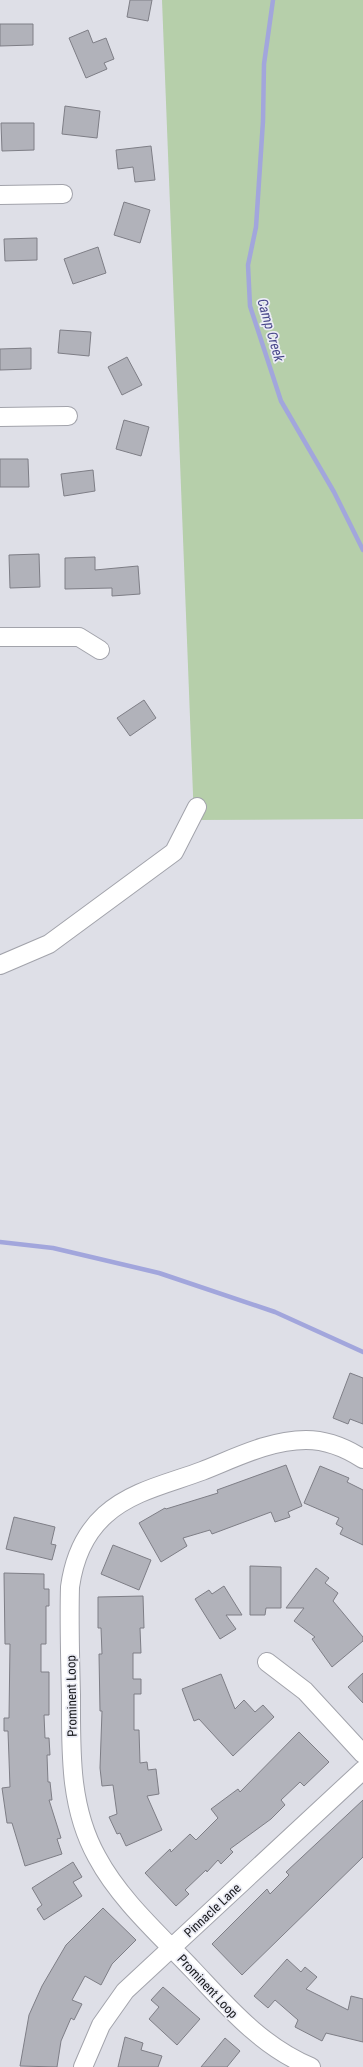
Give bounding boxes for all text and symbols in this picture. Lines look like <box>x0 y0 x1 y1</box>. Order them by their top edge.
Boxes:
water label: Camp Creek <box>254 297 288 364</box>
street label: Prominent Loop <box>63 1655 80 1737</box>
street label: Pinnacle Lane <box>181 1880 244 1940</box>
street label: Prominent Loop <box>174 1951 241 2021</box>

